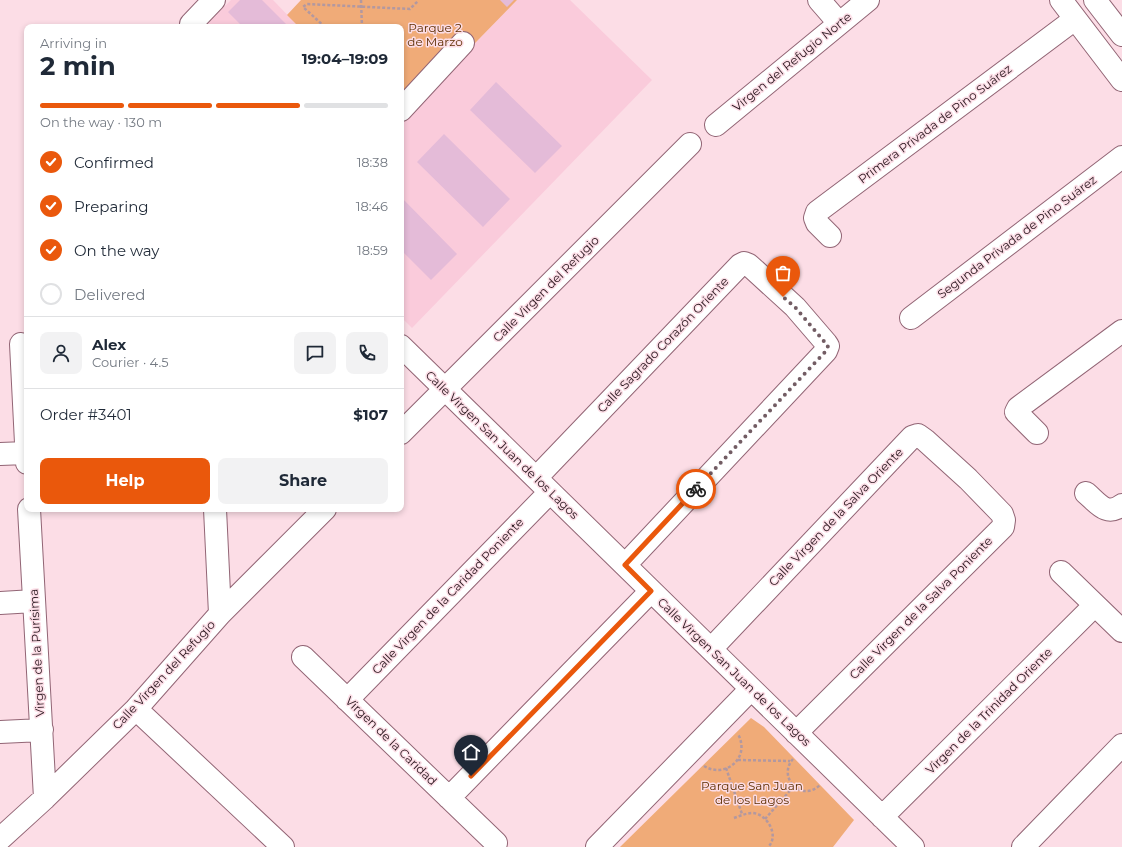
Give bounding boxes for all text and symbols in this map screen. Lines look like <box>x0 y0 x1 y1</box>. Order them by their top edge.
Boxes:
street label: Virgen del Refugio Norte <box>729 9 854 114</box>
park label: Parque 2 de Marzo <box>407 20 463 49</box>
text: Arriving in <box>40 35 107 51</box>
text: 19:04–19:09 <box>302 49 388 68</box>
text: 2 min <box>40 50 116 82</box>
street label: Primera Privada de Pino Suárez <box>855 61 1014 186</box>
text: On the way · 130 m <box>40 114 162 130</box>
icon: check <box>40 151 62 173</box>
text: Confirmed <box>74 153 154 172</box>
text: 18:38 <box>357 154 388 170</box>
street label: Segunda Privada de Pino Suárez <box>934 172 1099 301</box>
icon: check <box>40 195 62 217</box>
text: Preparing <box>74 197 149 216</box>
text: 18:46 <box>356 198 388 214</box>
street label: Calle Virgen del Refugio <box>489 232 602 345</box>
icon: check <box>40 239 62 261</box>
text: On the way <box>74 241 159 260</box>
text: 18:59 <box>357 242 388 258</box>
pin <box>766 256 800 297</box>
icon: bag <box>772 262 794 284</box>
street label: Calle Sagrado Corazón Oriente <box>594 274 731 415</box>
text: Delivered <box>74 285 146 304</box>
button: person <box>40 332 82 374</box>
button: chat <box>294 332 336 374</box>
button: phone <box>346 332 388 374</box>
text: Alex <box>92 335 126 354</box>
text: Courier · 4.5 <box>92 354 169 370</box>
street label: Calle Virgen San Juan de los Lagos <box>423 367 582 522</box>
text: Order #3401 <box>40 405 132 424</box>
text: $107 <box>353 405 388 424</box>
street label: Calle Virgen de la Salva Oriente <box>765 444 906 589</box>
button: Help <box>40 458 210 504</box>
button: Share <box>218 458 388 504</box>
courier <box>676 469 716 509</box>
icon: bike <box>685 478 707 500</box>
street label: Calle Virgen de la Caridad Poniente <box>369 514 527 677</box>
street label: Calle Virgen de la Salva Poniente <box>846 533 995 682</box>
street label: Virgen de la Purísima <box>26 589 47 717</box>
street label: Calle Virgen San Juan de los Lagos <box>655 594 814 749</box>
street label: Calle Virgen del Refugio <box>109 617 218 732</box>
street label: Virgen de la Trinidad Oriente <box>922 644 1055 777</box>
street label: Virgen de la Caridad <box>342 693 440 788</box>
pin <box>454 735 488 776</box>
icon: home <box>460 741 482 763</box>
park label: Parque San Juan de los Lagos <box>701 778 803 807</box>

